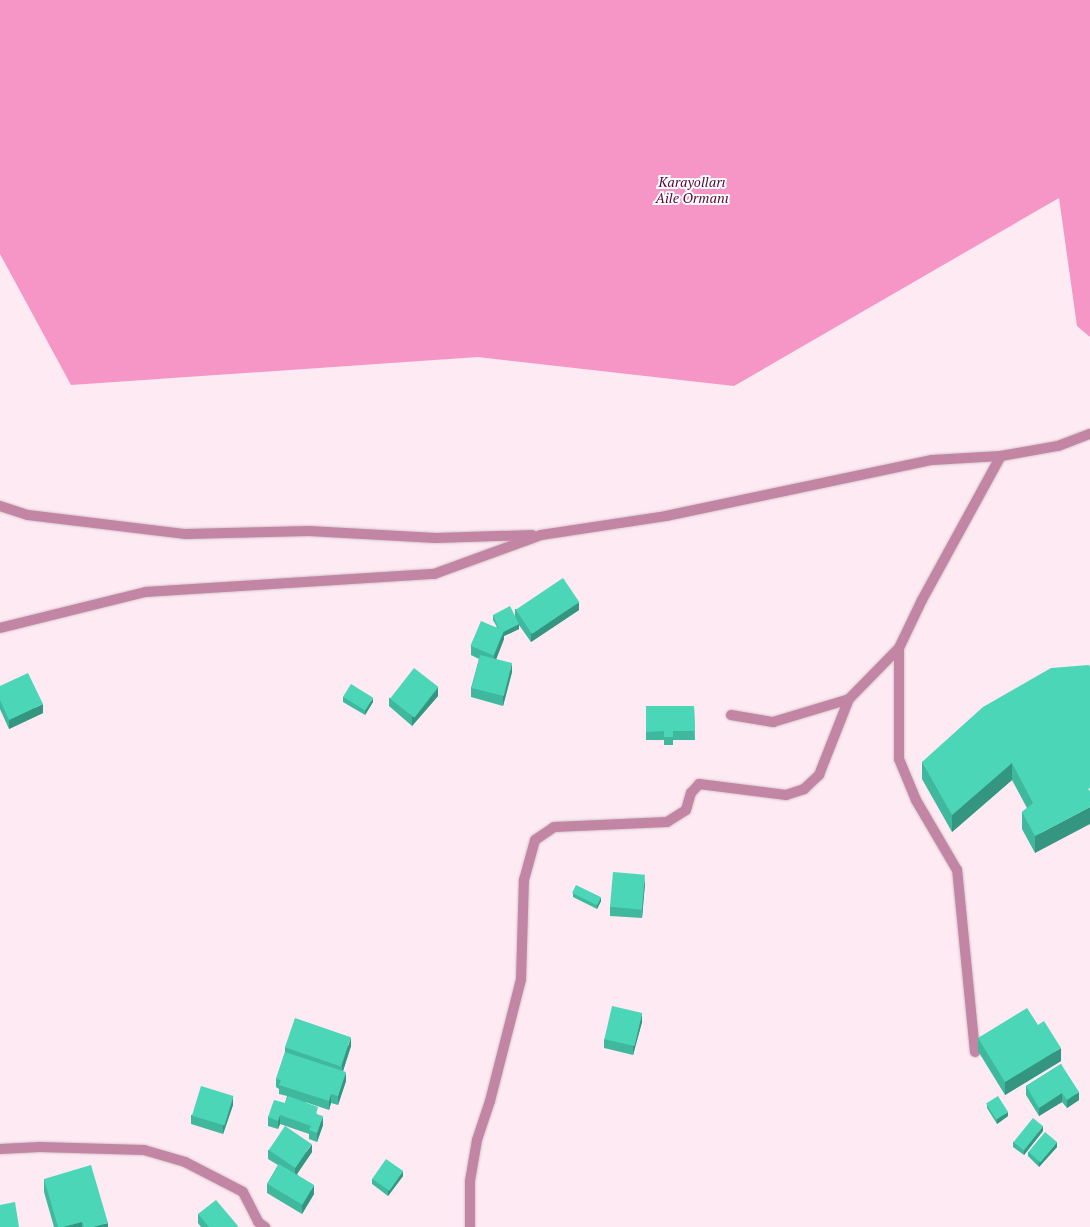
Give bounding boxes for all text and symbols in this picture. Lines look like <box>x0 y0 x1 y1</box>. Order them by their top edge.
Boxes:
park label: Karayolları Aile Ormanı <box>655 174 729 206</box>

